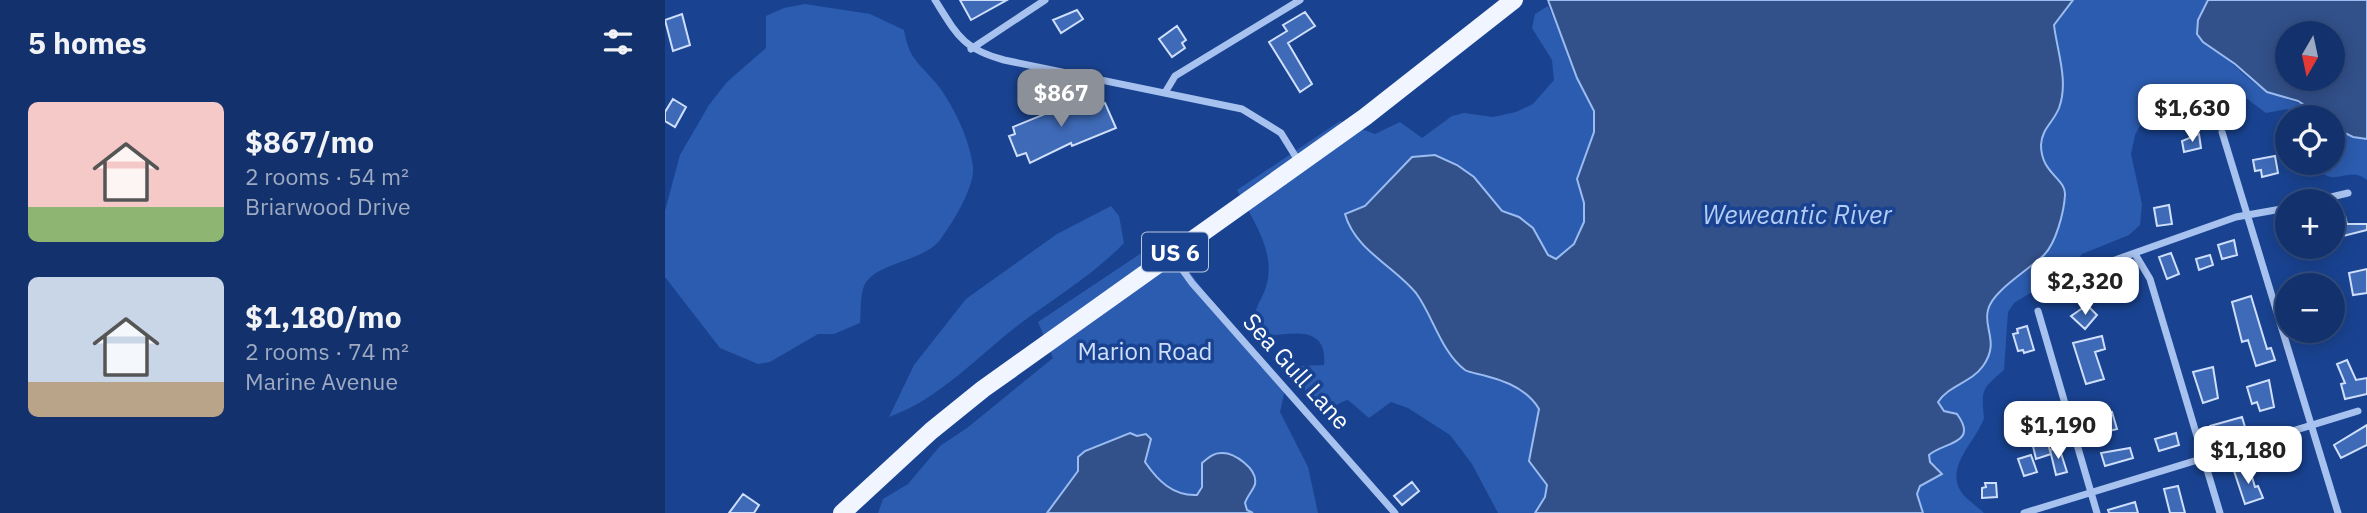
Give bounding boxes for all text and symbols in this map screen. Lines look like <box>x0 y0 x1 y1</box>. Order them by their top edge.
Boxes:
north arrow <box>2275 21 2345 91</box>
map controls <box>2275 21 2345 343</box>
text: 5 homes <box>28 23 147 62</box>
icon: filters <box>599 23 637 61</box>
pin: $867 <box>1020 69 1102 129</box>
text: $867 <box>1033 77 1089 107</box>
pin: $1,630 <box>2135 85 2249 144</box>
text: $1,630 <box>2154 92 2230 122</box>
button: locate <box>2275 105 2345 175</box>
text: $867/mo <box>245 122 374 161</box>
icon: home <box>84 130 168 214</box>
text: 2 rooms · 54 m² <box>245 161 409 191</box>
button: + <box>2275 189 2345 259</box>
text: Briarwood Drive <box>245 191 411 221</box>
water label: Weweantic River <box>1702 197 1893 231</box>
road number: US 6 <box>1142 232 1208 272</box>
pin: $2,320 <box>2028 258 2142 317</box>
text: $2,320 <box>2047 265 2123 295</box>
button: − <box>2275 273 2345 343</box>
text: $1,180/mo <box>245 297 402 336</box>
icon: home <box>84 305 168 389</box>
street label: Sea Gull Lane <box>1236 306 1358 436</box>
park label: Marion Road <box>1077 335 1213 367</box>
text: 2 rooms · 74 m² <box>245 336 409 366</box>
text: Marine Avenue <box>245 366 398 396</box>
pin: $1,190 <box>2001 402 2115 461</box>
text: $1,190 <box>2020 409 2096 439</box>
pin: $1,180 <box>2191 426 2305 486</box>
text: $1,180 <box>2210 434 2286 464</box>

